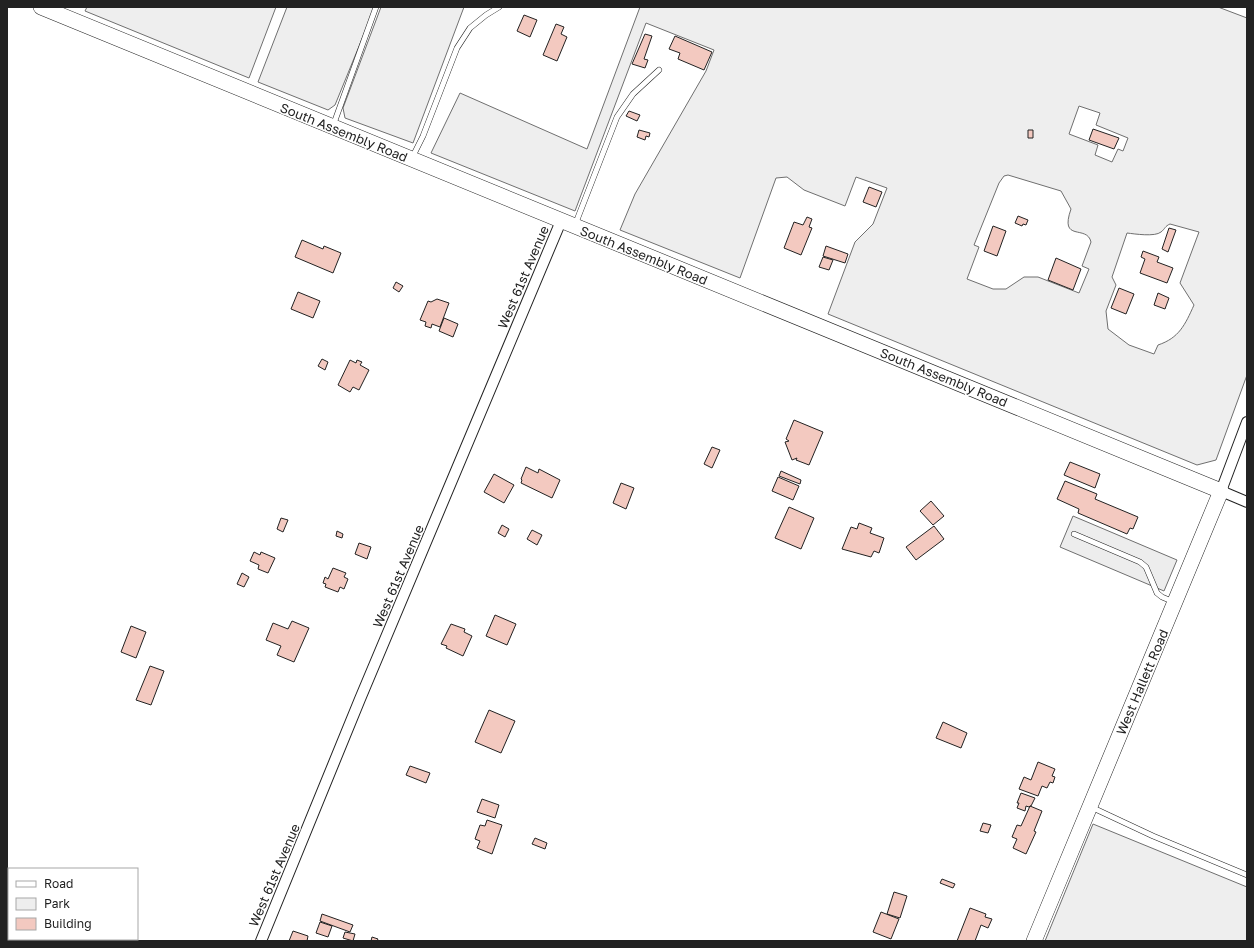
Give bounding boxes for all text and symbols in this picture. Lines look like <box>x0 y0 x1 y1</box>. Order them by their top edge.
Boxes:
street label: South Assembly Road <box>278 99 410 165</box>
street label: South Assembly Road <box>578 222 710 288</box>
street label: West 61st Avenue <box>494 223 552 331</box>
street label: South Assembly Road <box>878 344 1010 410</box>
street label: West 61st Avenue <box>369 522 427 630</box>
street label: West Hallett Road <box>1113 627 1171 737</box>
street label: West 61st Avenue <box>245 821 303 929</box>
legend <box>8 868 138 940</box>
text: Road <box>44 876 73 891</box>
text: Park <box>44 896 70 911</box>
text: Building <box>44 916 92 931</box>

